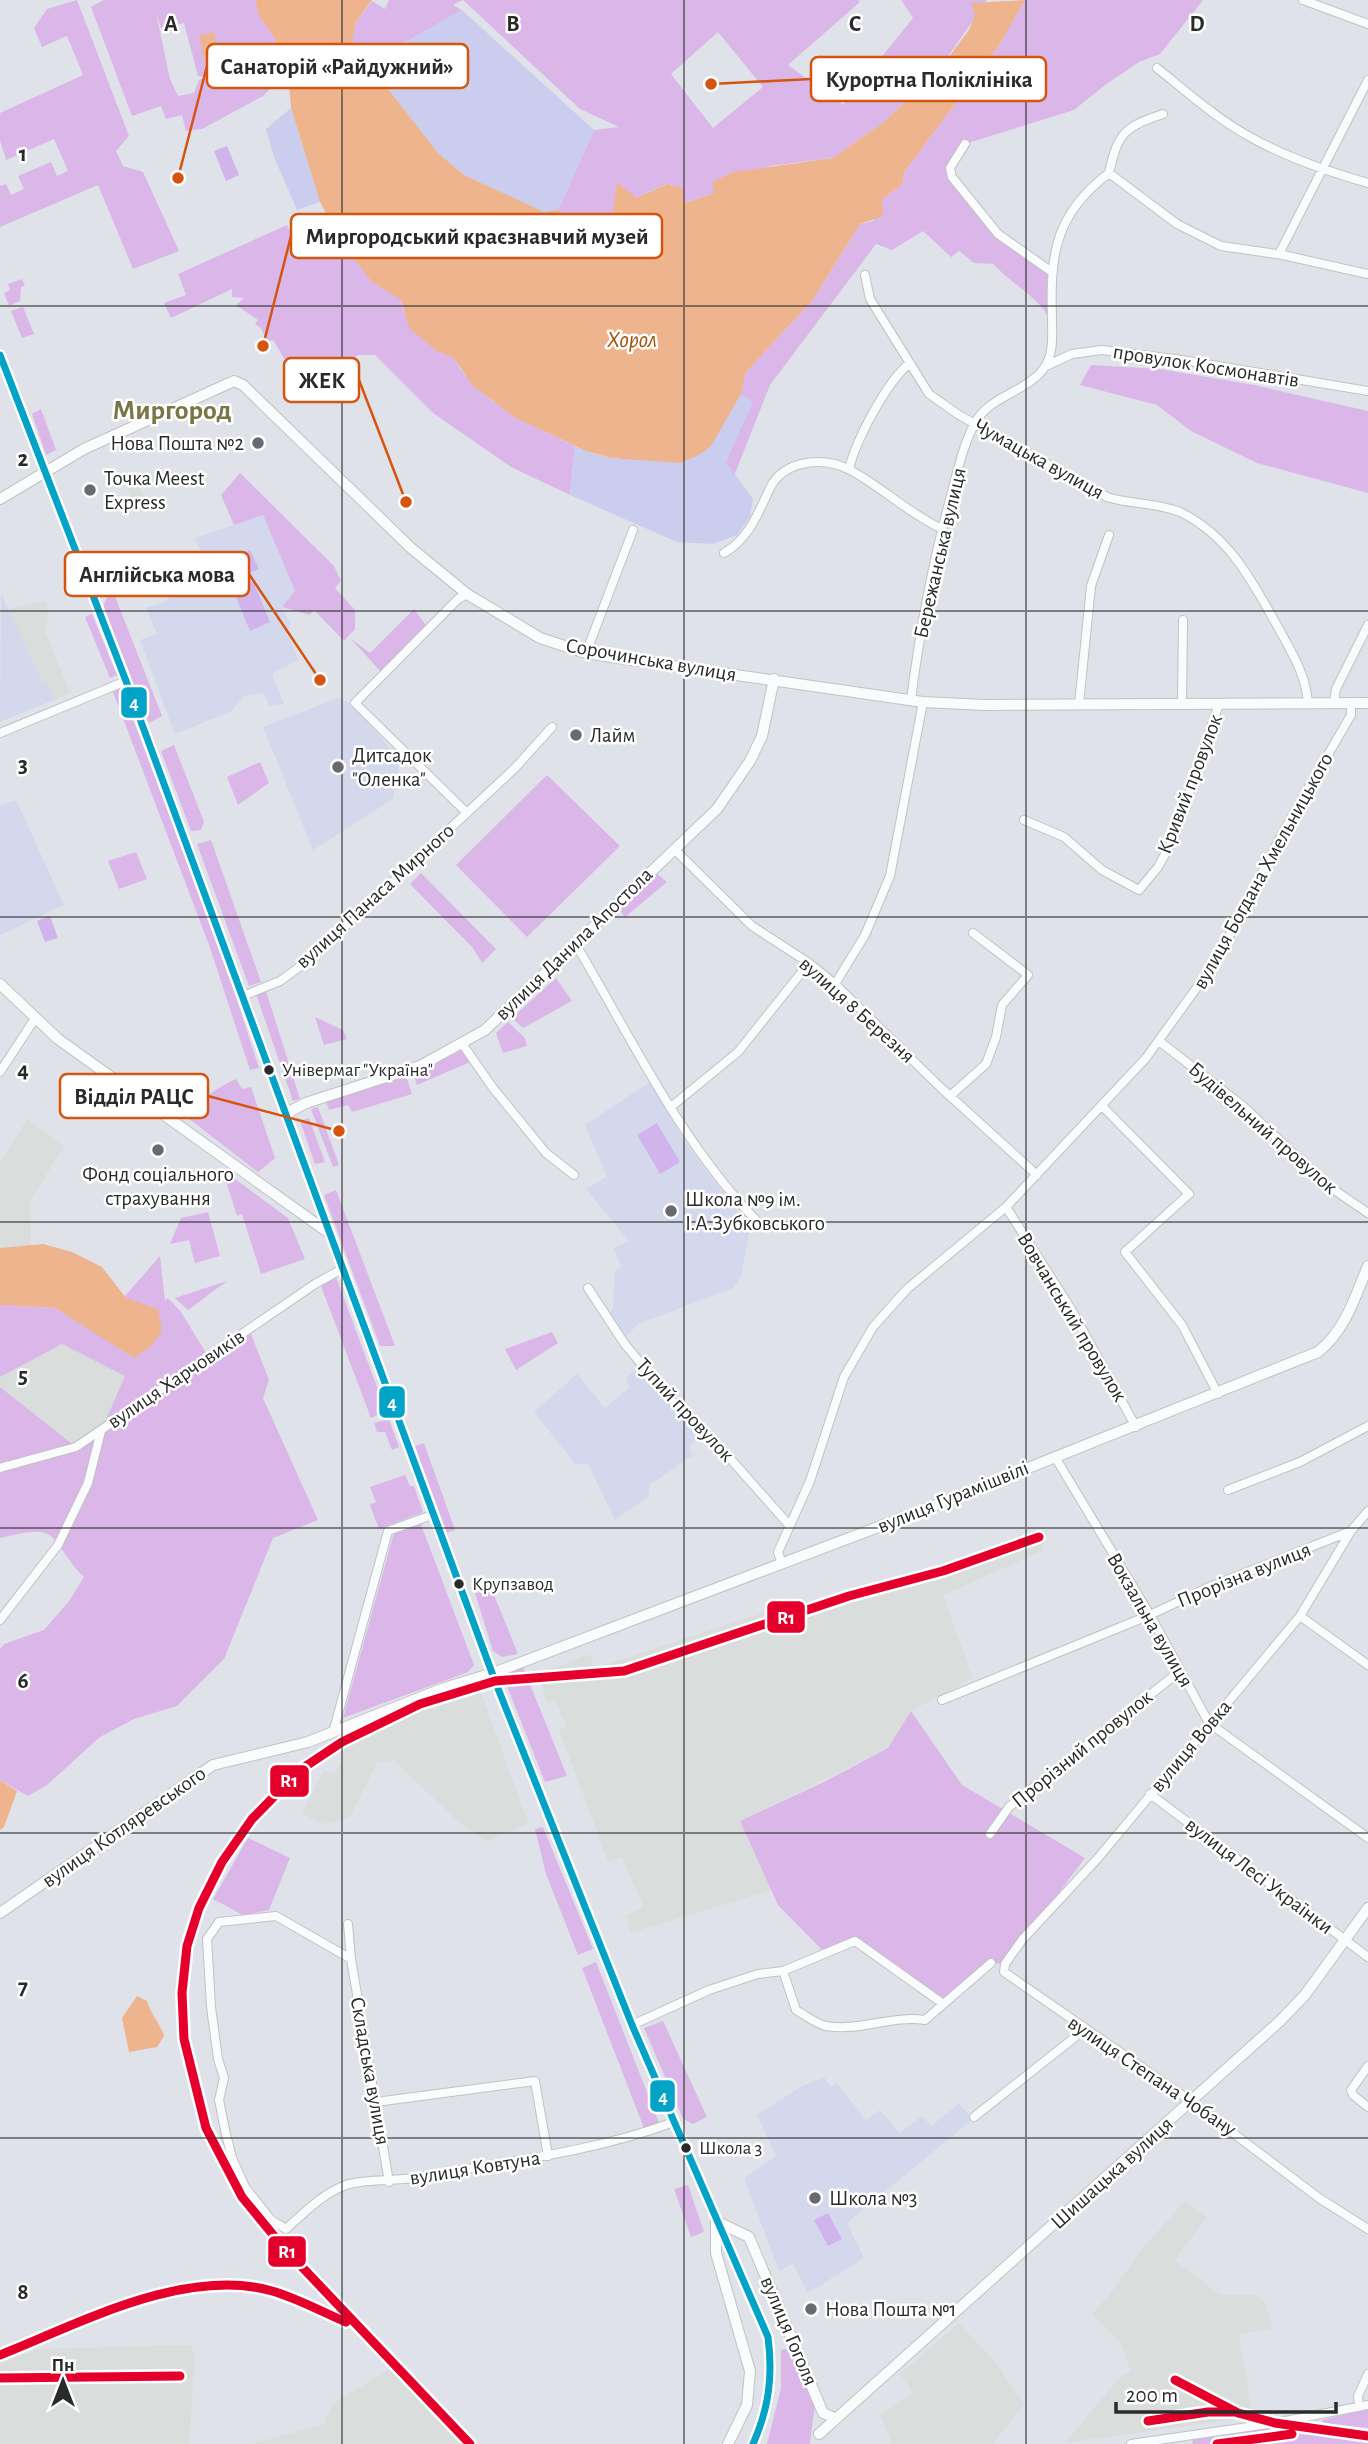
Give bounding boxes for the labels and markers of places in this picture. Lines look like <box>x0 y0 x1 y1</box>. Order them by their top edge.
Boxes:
callout: Санаторій «Райдужний» <box>207 44 468 88</box>
callout: Курортна Поліклініка <box>811 57 1046 101</box>
callout: Миргородський краєзнавчий музей <box>291 214 662 258</box>
callout: ЖЕК <box>284 358 359 402</box>
place label: Нова Пошта №2 <box>110 433 244 454</box>
marker: Нова Пошта №2 <box>250 435 266 451</box>
place label: Точка Meest Express <box>104 468 205 513</box>
marker: Точка Meest Express <box>82 482 98 498</box>
callout: Англійська мова <box>65 552 249 596</box>
place label: Лайм <box>590 725 635 746</box>
marker: Лайм <box>568 727 584 743</box>
place label: Дитсадок "Оленка" <box>352 745 432 790</box>
marker: Дитсадок "Оленка" <box>330 759 346 775</box>
place label: Універмаг "Україна" <box>282 1061 433 1080</box>
marker: Універмаг "Україна" <box>262 1063 276 1077</box>
callout: Відділ РАЦС <box>60 1074 208 1118</box>
marker: Фонд соціального страхування <box>150 1142 166 1158</box>
place label: Фонд соціального страхування <box>82 1164 234 1209</box>
place label: Школа №9 ім. І.А.Зубковського <box>685 1189 825 1234</box>
marker: Школа №9 ім. І.А.Зубковського <box>663 1203 679 1219</box>
place label: Крупзавод <box>472 1575 554 1594</box>
marker: Крупзавод <box>452 1577 466 1591</box>
place label: Школа 3 <box>699 2139 762 2158</box>
marker: Школа 3 <box>679 2141 693 2155</box>
place label: Школа №3 <box>829 2188 917 2209</box>
marker: Школа №3 <box>807 2190 823 2206</box>
place label: Нова Пошта №1 <box>825 2299 957 2320</box>
marker: Нова Пошта №1 <box>803 2301 819 2317</box>

